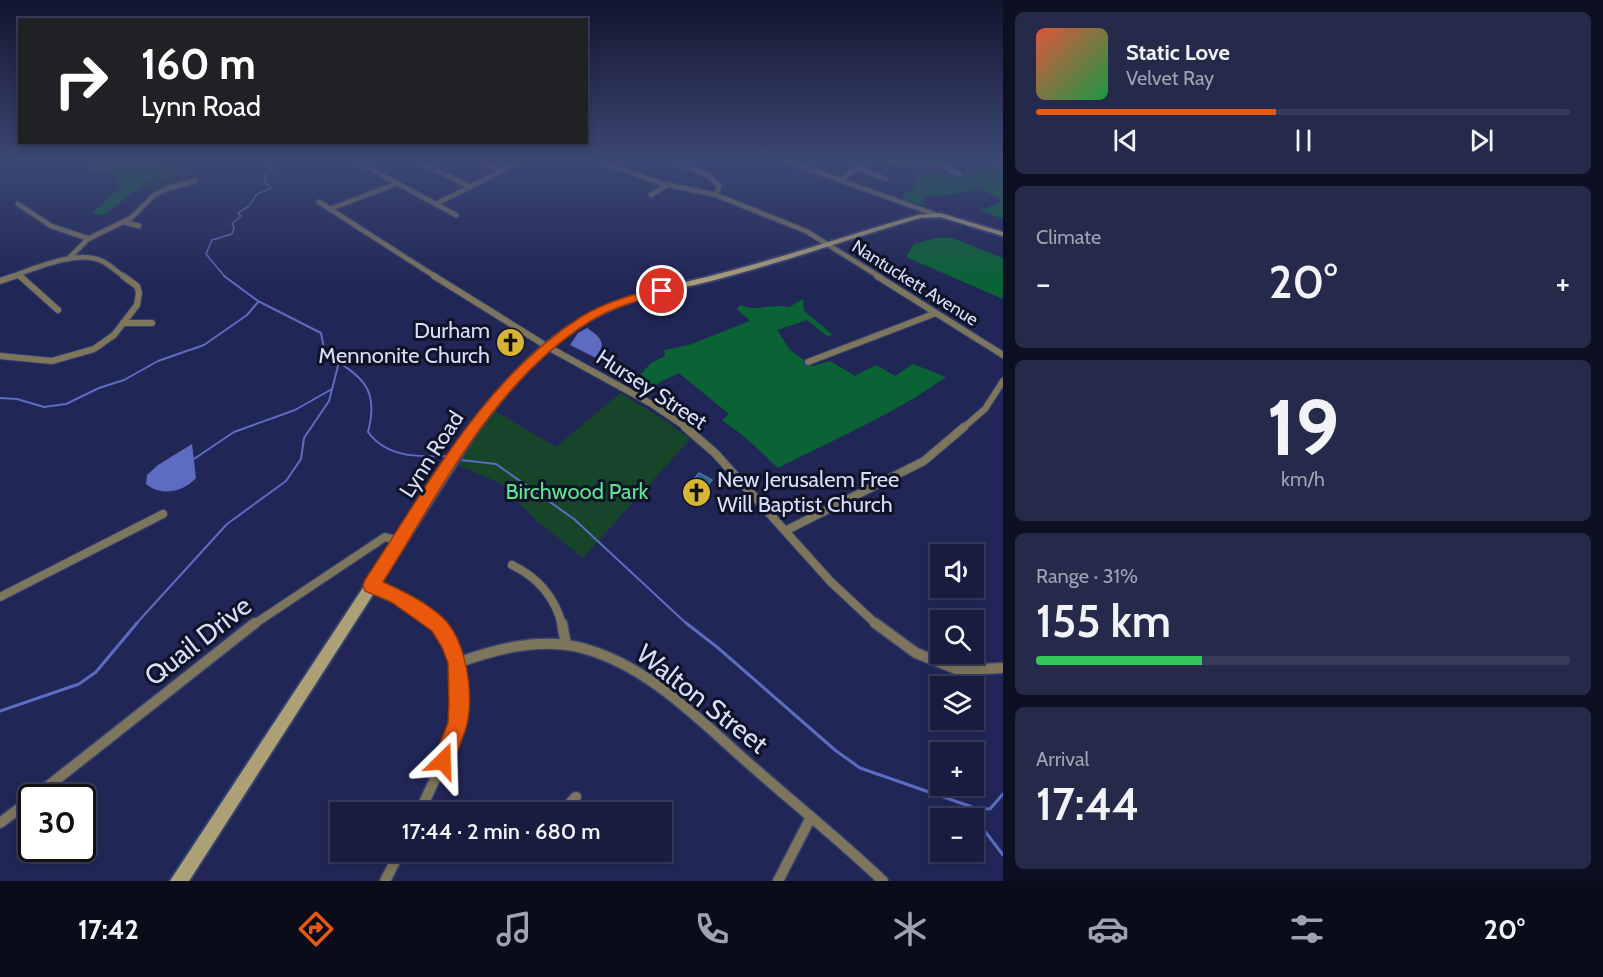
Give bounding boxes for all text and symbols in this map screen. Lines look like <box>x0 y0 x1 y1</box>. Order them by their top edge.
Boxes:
text: 160 m <box>141 38 256 90</box>
text: Static Love <box>1126 39 1230 66</box>
icon: right <box>42 42 120 120</box>
text: Velvet Ray <box>1126 66 1214 90</box>
text: Lynn Road <box>141 90 261 123</box>
icon: previous <box>1109 124 1142 157</box>
icon: pause <box>1287 124 1320 157</box>
icon: next <box>1465 124 1498 157</box>
text: Climate <box>1036 225 1101 249</box>
street label: Nantuckett Avenue <box>848 235 982 331</box>
text: 20° <box>1269 255 1337 309</box>
text: − <box>1036 263 1051 303</box>
text: + <box>1555 263 1570 303</box>
pin <box>636 265 687 316</box>
icon: arrive <box>645 274 678 307</box>
place label: Durham Mennonite Church <box>318 317 490 369</box>
church icon: Durham Mennonite Church <box>495 327 527 359</box>
street label: Hursey Street <box>591 344 713 436</box>
text: 19 <box>1267 380 1339 475</box>
street label: Lynn Road <box>393 406 469 503</box>
place label: New Jerusalem Free Will Baptist Church <box>717 466 899 518</box>
text: km/h <box>1281 467 1325 491</box>
church icon: New Jerusalem Free Will Baptist Church <box>680 476 712 508</box>
park label: Birchwood Park <box>506 478 649 505</box>
map controls <box>930 544 984 862</box>
button: sound <box>930 544 984 598</box>
text: Range · 31% <box>1036 564 1138 588</box>
street label: Quail Drive <box>138 589 258 693</box>
text: 155 km <box>1036 594 1171 648</box>
button: search <box>930 610 984 664</box>
street label: Walton Street <box>630 637 775 760</box>
button: layers <box>930 676 984 730</box>
position arrow <box>411 729 475 793</box>
button: + <box>930 742 984 796</box>
text: Arrival <box>1036 747 1089 771</box>
text: 17:44 <box>1036 777 1139 831</box>
speed limit sign: 30 <box>18 784 96 862</box>
button: − <box>930 808 984 862</box>
text: 17:44 · 2 min · 680 m <box>402 818 600 845</box>
icon: directions <box>295 908 337 950</box>
icon: music <box>493 908 535 950</box>
icon: phone <box>691 908 733 950</box>
icon: climate <box>889 908 931 950</box>
icon: car <box>1087 908 1129 950</box>
icon: filters <box>1286 908 1328 950</box>
text: 17:42 <box>78 913 139 946</box>
text: 20° <box>1484 913 1525 946</box>

